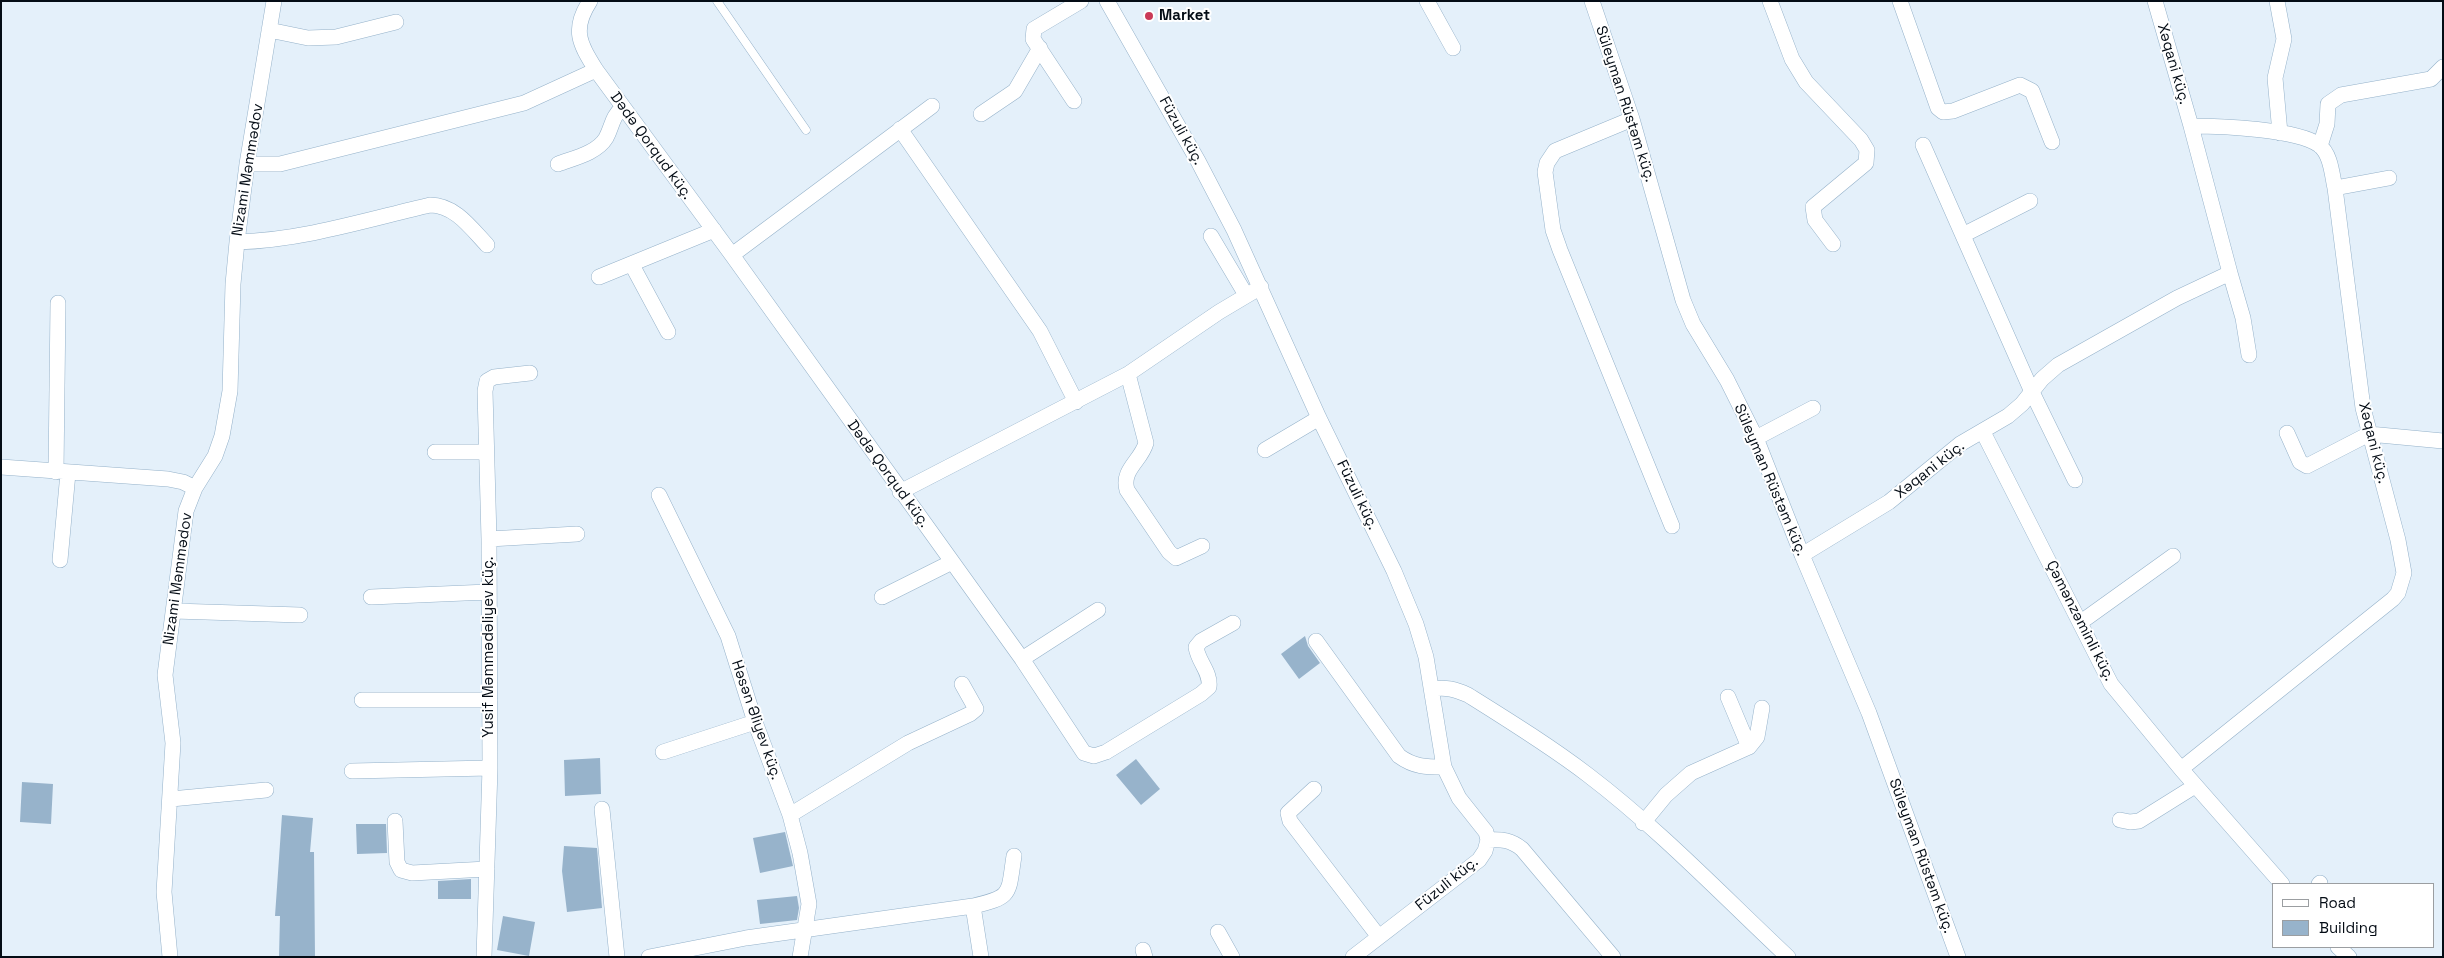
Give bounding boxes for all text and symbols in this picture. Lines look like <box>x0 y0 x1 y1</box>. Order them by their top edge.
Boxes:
place label: Market <box>1159 7 1210 25</box>
marker: Market <box>1143 10 1155 22</box>
street label: Xəqani küç. <box>2153 22 2193 106</box>
street label: Süleyman Rüstəm küç. <box>1591 24 1659 184</box>
street label: Dədə Qorqud küç. <box>606 89 696 203</box>
street label: Füzuli küç. <box>1155 94 1207 168</box>
street label: Nizami Məmmədov <box>229 103 267 237</box>
street label: Süleyman Rüstəm küç. <box>1730 401 1810 559</box>
street label: Xəqani küç. <box>2354 401 2392 485</box>
street label: Dədə Qorqud küç. <box>843 417 933 531</box>
street label: Xəqani küç. <box>1892 437 1968 503</box>
street label: Füzuli küç. <box>1332 457 1382 533</box>
street label: Nizami Məmmədov <box>160 512 196 646</box>
street label: Yusif Məmmədəliyev küç. <box>480 556 498 738</box>
street label: Çəmənzəminli küç. <box>2042 558 2118 684</box>
street label: Həsən Əliyev küç. <box>727 658 785 782</box>
street label: Süleyman Rüstəm küç. <box>1885 776 1957 936</box>
street label: Füzuli küç. <box>1412 853 1482 915</box>
legend <box>2272 883 2434 948</box>
text: Road <box>2319 893 2356 912</box>
text: Building <box>2319 918 2378 937</box>

